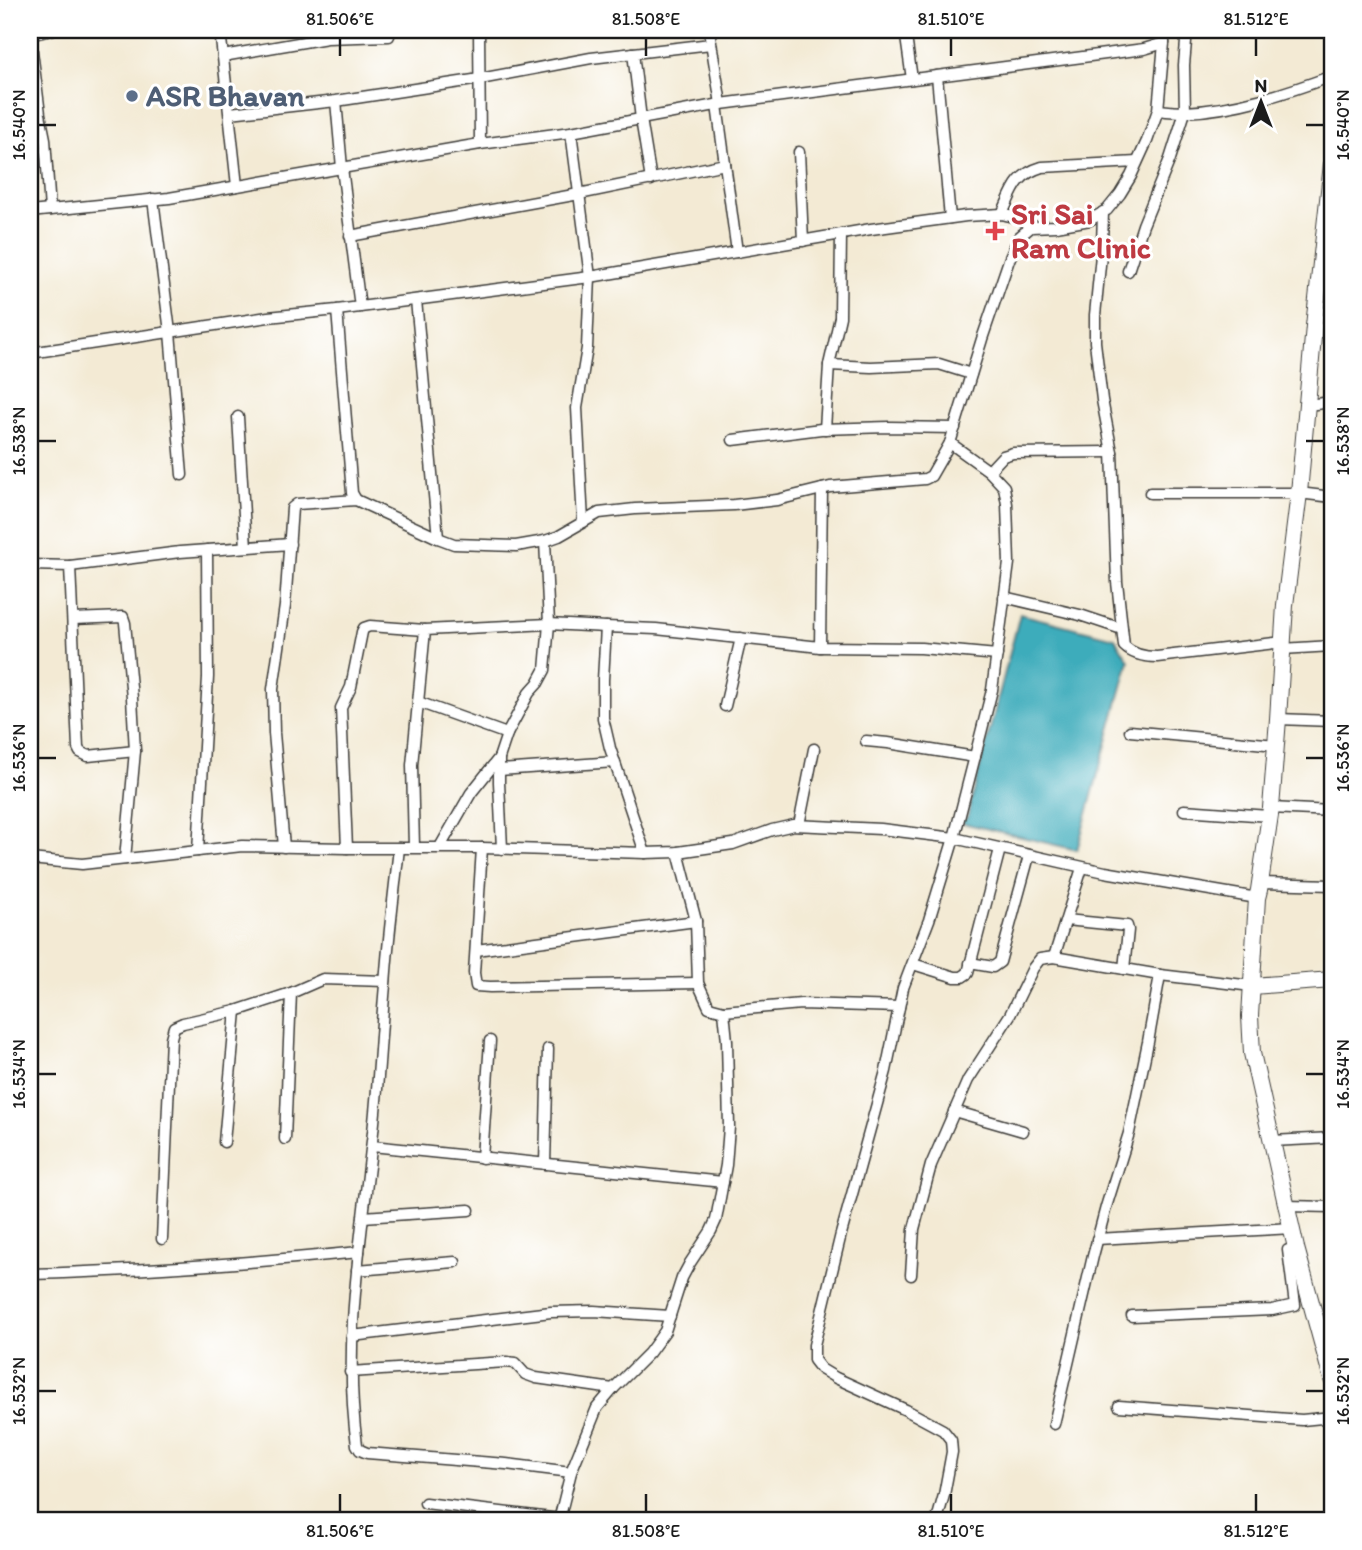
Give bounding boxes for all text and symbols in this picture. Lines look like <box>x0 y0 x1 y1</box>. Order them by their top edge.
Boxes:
text: 81.506°E <box>306 8 374 30</box>
text: 81.508°E <box>612 8 680 30</box>
text: 81.510°E <box>918 8 984 30</box>
text: 81.512°E <box>1223 8 1289 30</box>
north arrow <box>1226 66 1296 136</box>
text: N <box>1255 74 1267 97</box>
place label: ASR Bhavan <box>145 77 305 114</box>
marker: ASR Bhavan <box>124 88 140 104</box>
text: 16.540°N <box>8 89 30 161</box>
text: 16.540°N <box>1332 89 1354 161</box>
place label: Sri Sai Ram Clinic <box>1011 195 1151 266</box>
marker: Sri Sai Ram Clinic <box>985 221 1005 241</box>
text: 16.538°N <box>8 407 30 475</box>
text: 16.538°N <box>1332 407 1354 475</box>
text: 16.536°N <box>8 724 30 792</box>
text: 16.536°N <box>1332 724 1354 792</box>
text: 16.534°N <box>8 1039 30 1109</box>
text: 16.534°N <box>1332 1039 1354 1109</box>
text: 16.532°N <box>8 1357 30 1425</box>
text: 16.532°N <box>1332 1357 1354 1425</box>
text: 81.506°E <box>306 1520 374 1542</box>
text: 81.508°E <box>612 1520 680 1542</box>
text: 81.510°E <box>918 1520 984 1542</box>
text: 81.512°E <box>1223 1520 1289 1542</box>

